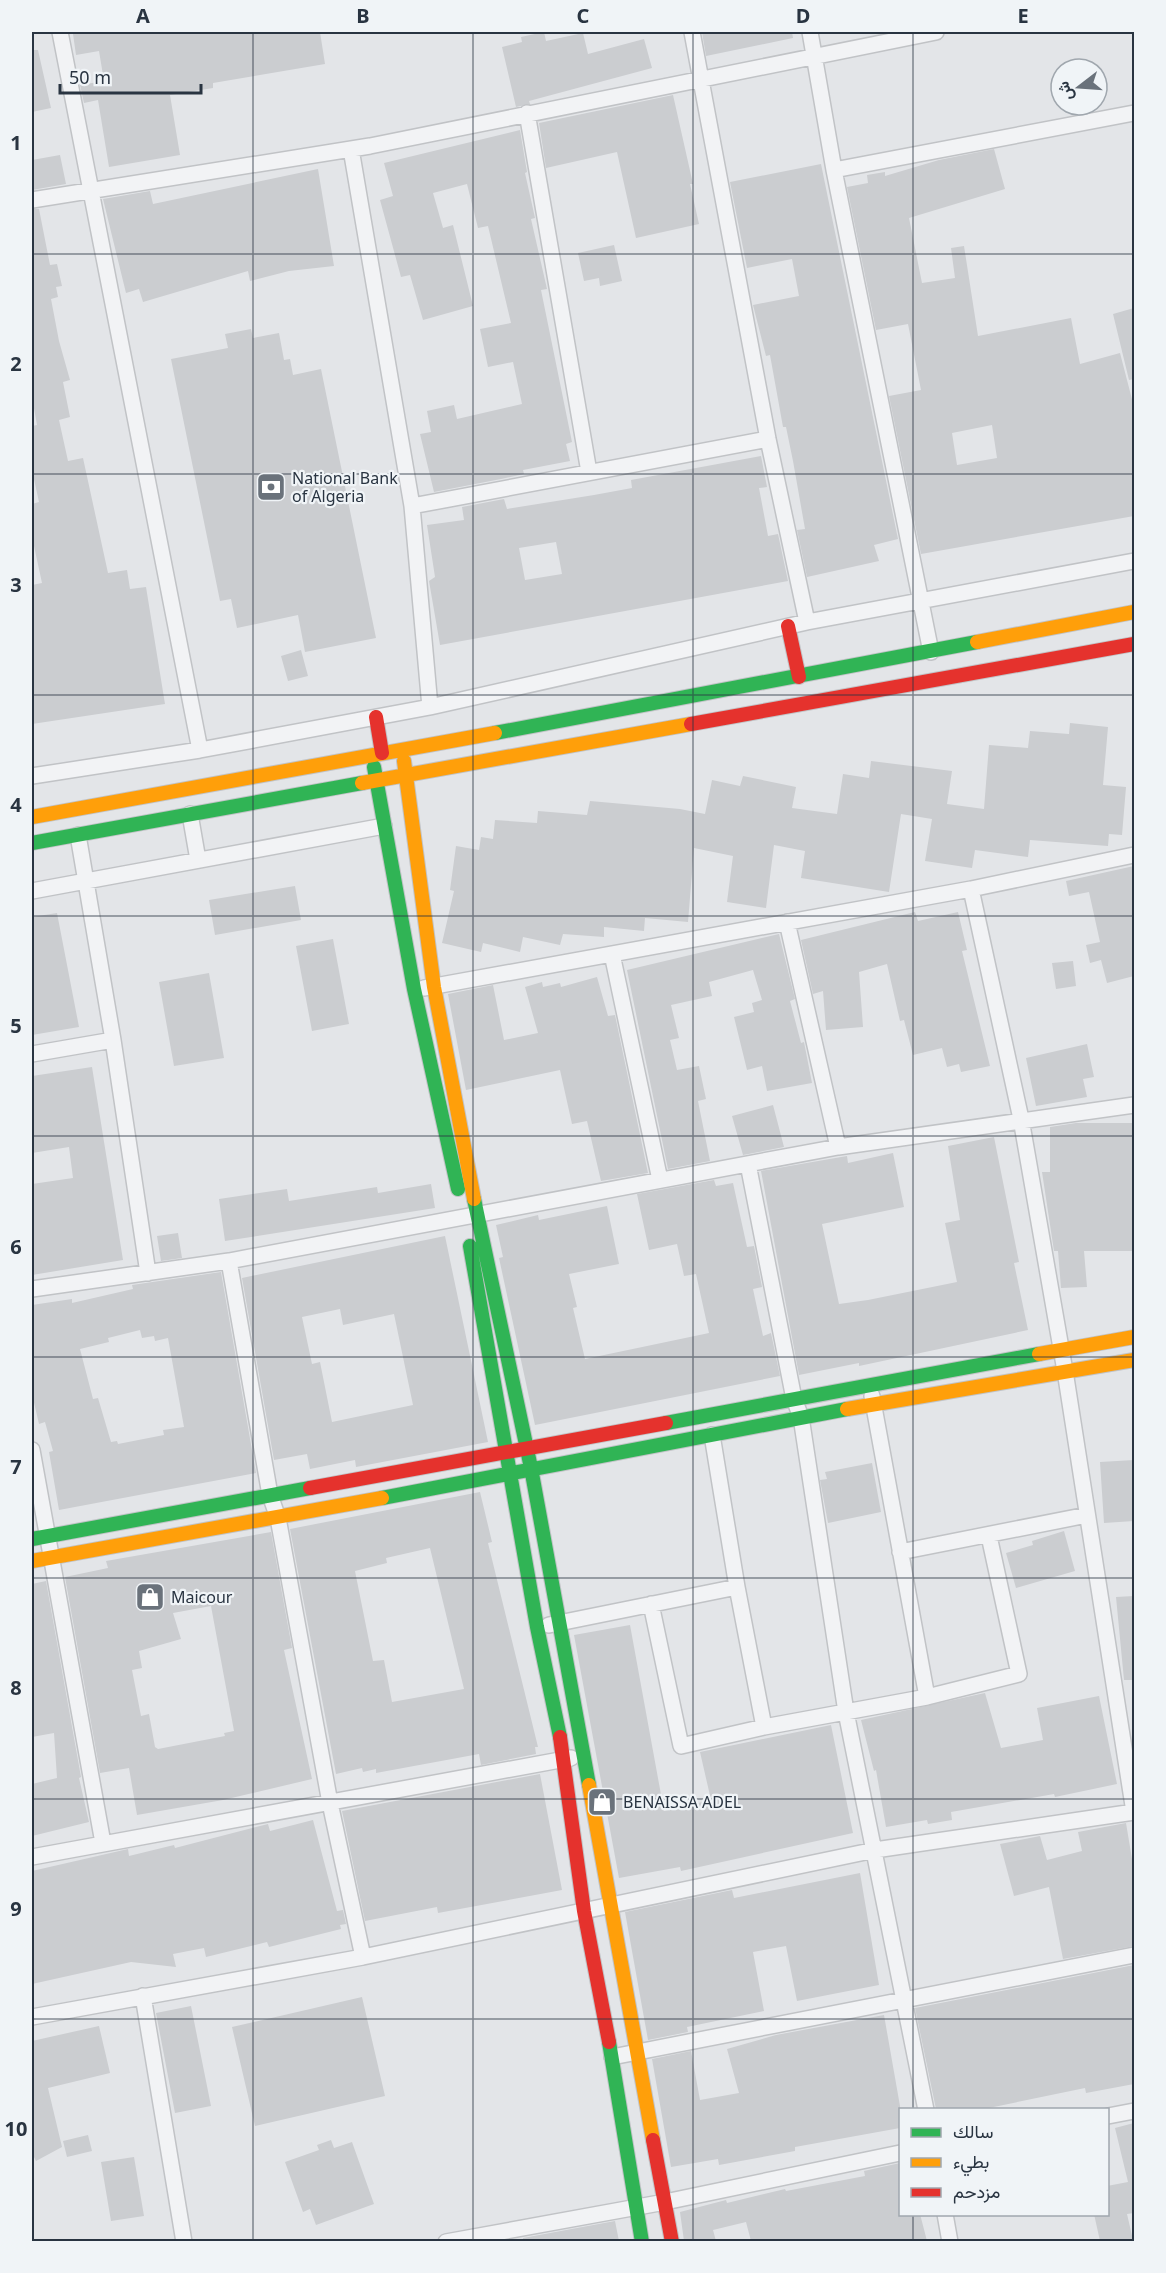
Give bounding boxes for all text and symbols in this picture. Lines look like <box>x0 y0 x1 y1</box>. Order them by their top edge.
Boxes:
text: A <box>136 2 150 29</box>
text: B <box>356 2 370 29</box>
text: C <box>577 2 590 29</box>
text: D <box>796 2 810 29</box>
text: E <box>1017 2 1029 29</box>
scale bar <box>60 57 201 95</box>
north arrow <box>1049 57 1109 117</box>
text: 50 m <box>69 65 111 89</box>
text: ش <box>1051 79 1078 104</box>
text: 1 <box>10 129 22 156</box>
text: 2 <box>10 350 22 377</box>
place label: National Bank of Algeria <box>292 467 398 507</box>
bank icon: National Bank of Algeria <box>255 471 287 503</box>
text: 3 <box>10 571 22 598</box>
text: 4 <box>10 791 22 818</box>
text: 5 <box>10 1012 22 1039</box>
text: 6 <box>10 1233 22 1260</box>
text: 7 <box>10 1453 22 1480</box>
shop icon: Maicour <box>134 1581 166 1613</box>
place label: Maicour <box>171 1586 233 1608</box>
text: 8 <box>10 1674 22 1701</box>
shop icon: BENAISSA ADEL <box>586 1786 618 1818</box>
place label: BENAISSA ADEL <box>623 1791 741 1813</box>
text: 9 <box>10 1895 22 1922</box>
legend <box>899 2108 1109 2216</box>
text: 10 <box>5 2115 27 2142</box>
text: سالك <box>953 2119 993 2143</box>
text: بطيء <box>953 2149 989 2177</box>
text: مزدحم <box>953 2179 1000 2204</box>

